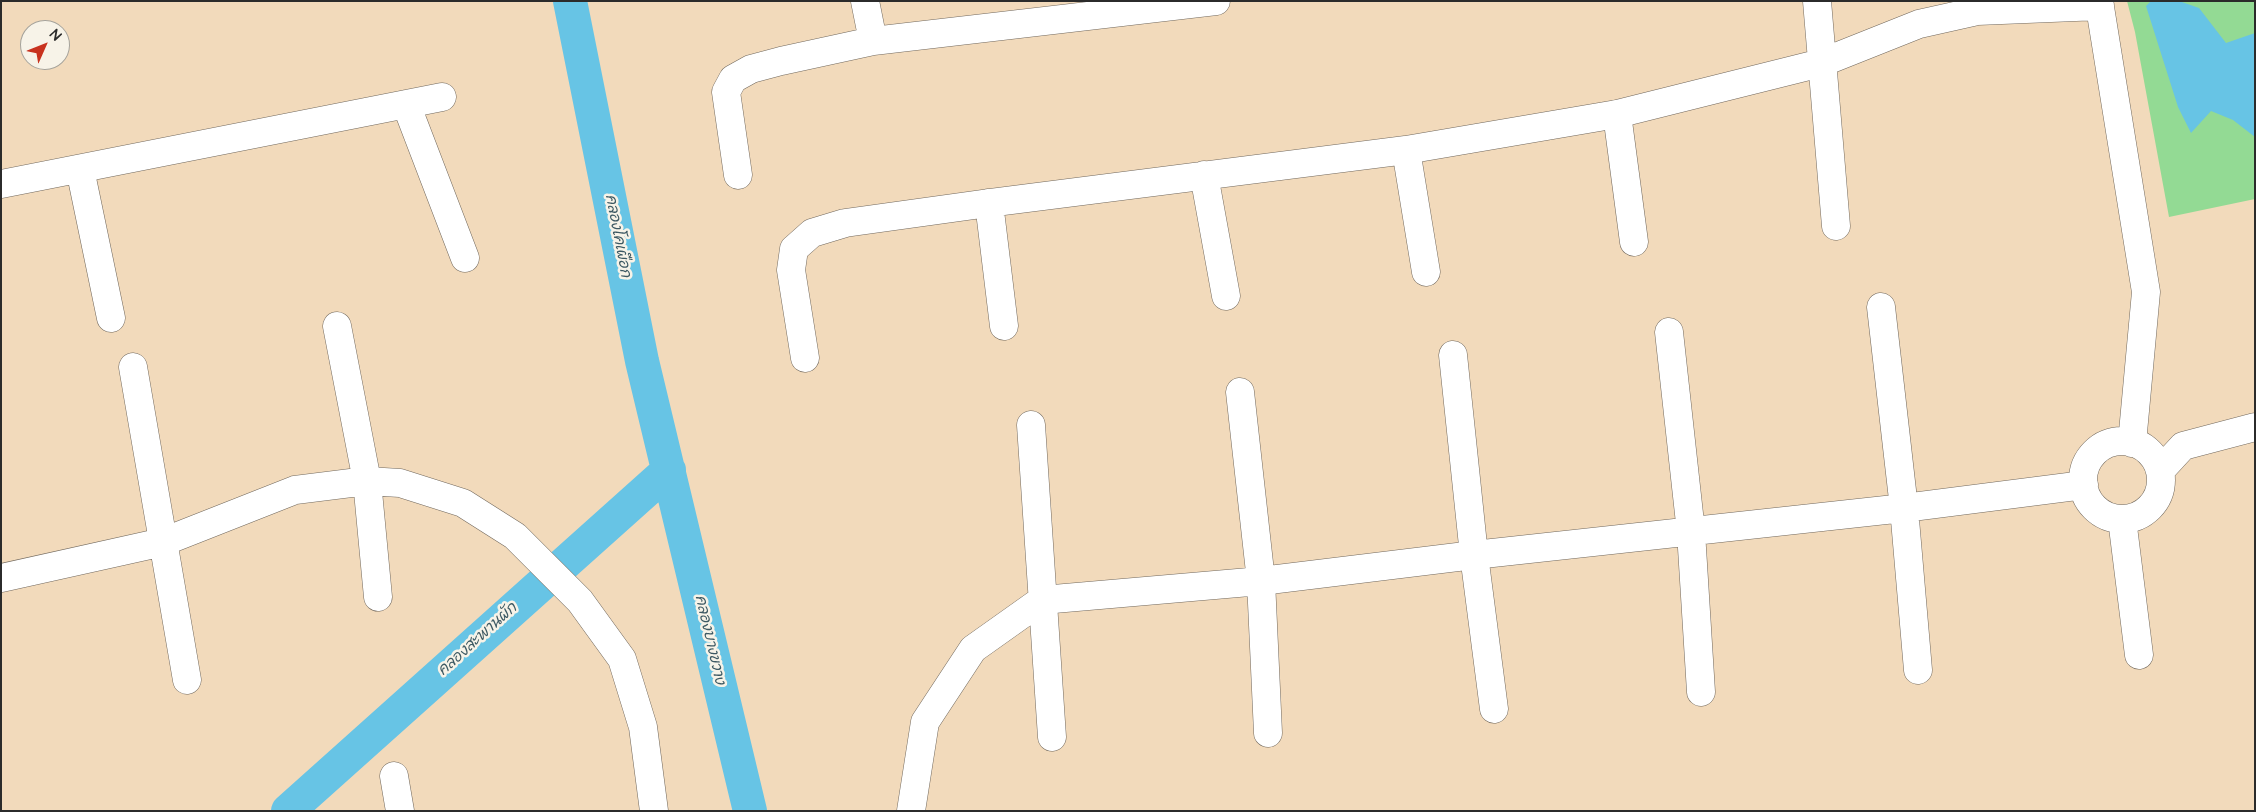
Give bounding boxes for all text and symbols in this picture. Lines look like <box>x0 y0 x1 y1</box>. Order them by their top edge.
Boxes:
north arrow <box>20 20 70 70</box>
text: N <box>45 25 65 45</box>
water label: คลองโคเผือก <box>600 193 634 279</box>
water label: คลองบางขวาง <box>690 593 728 687</box>
water label: คลองสะพานผัก <box>435 600 521 680</box>

